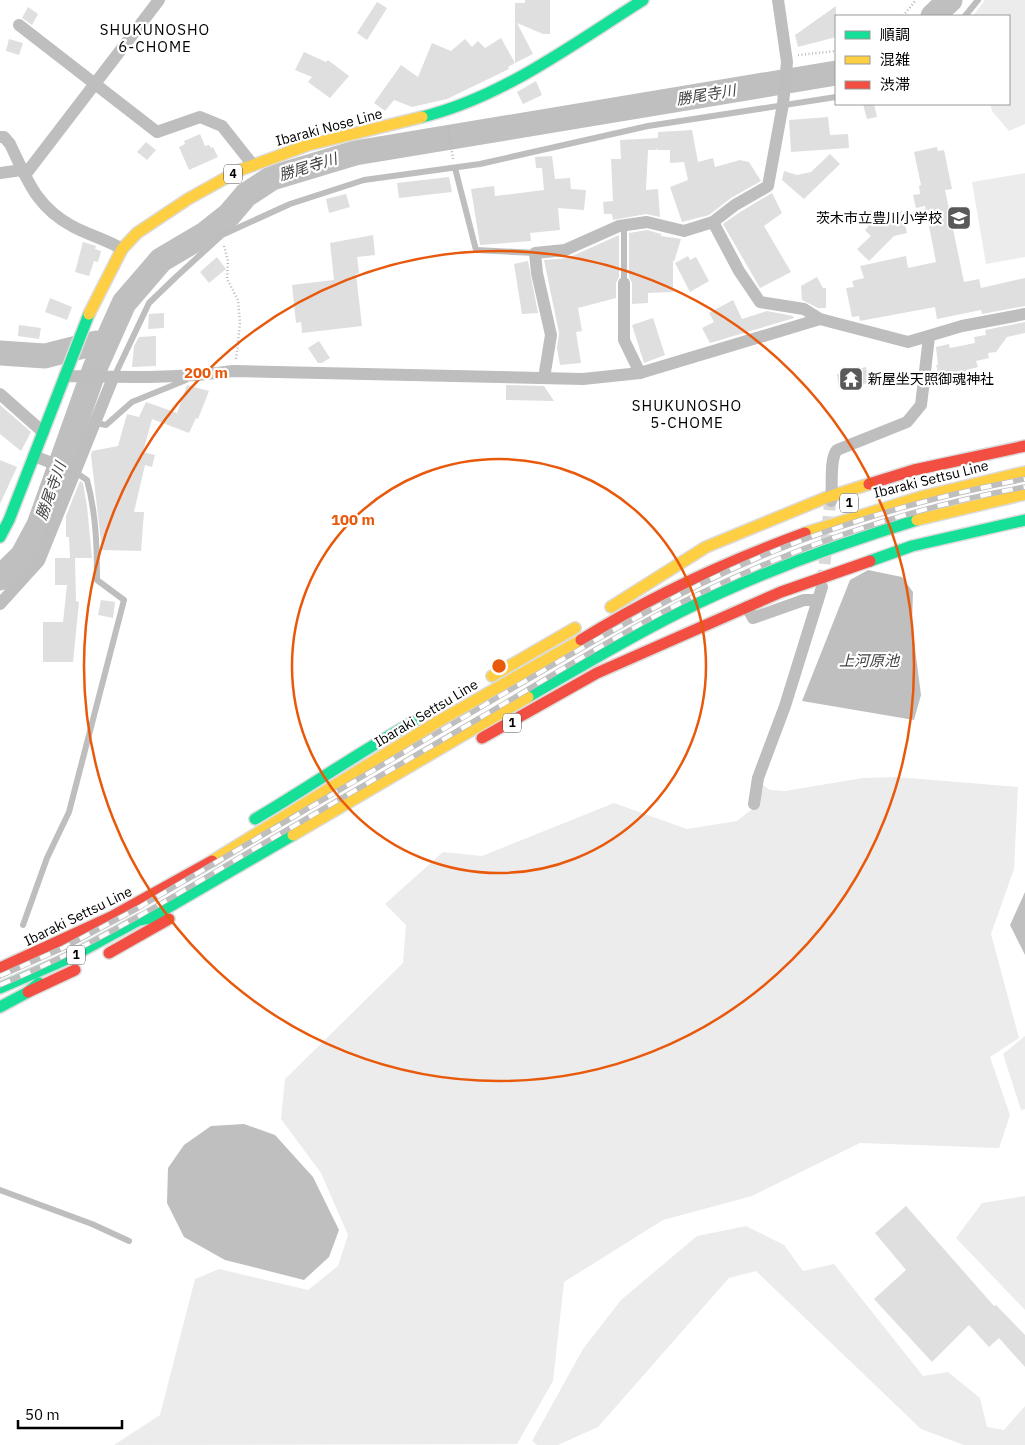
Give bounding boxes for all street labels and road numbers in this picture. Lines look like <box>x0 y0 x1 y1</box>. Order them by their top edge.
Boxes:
street label: Ibaraki Nose Line <box>274 104 385 150</box>
road number: 4 <box>224 164 242 183</box>
street label: Ibaraki Settsu Line <box>872 456 991 502</box>
road number: 1 <box>840 493 858 512</box>
street label: Ibaraki Settsu Line <box>371 675 481 751</box>
road number: 1 <box>503 714 521 732</box>
street label: Ibaraki Settsu Line <box>21 882 135 950</box>
road number: 1 <box>67 946 85 964</box>

